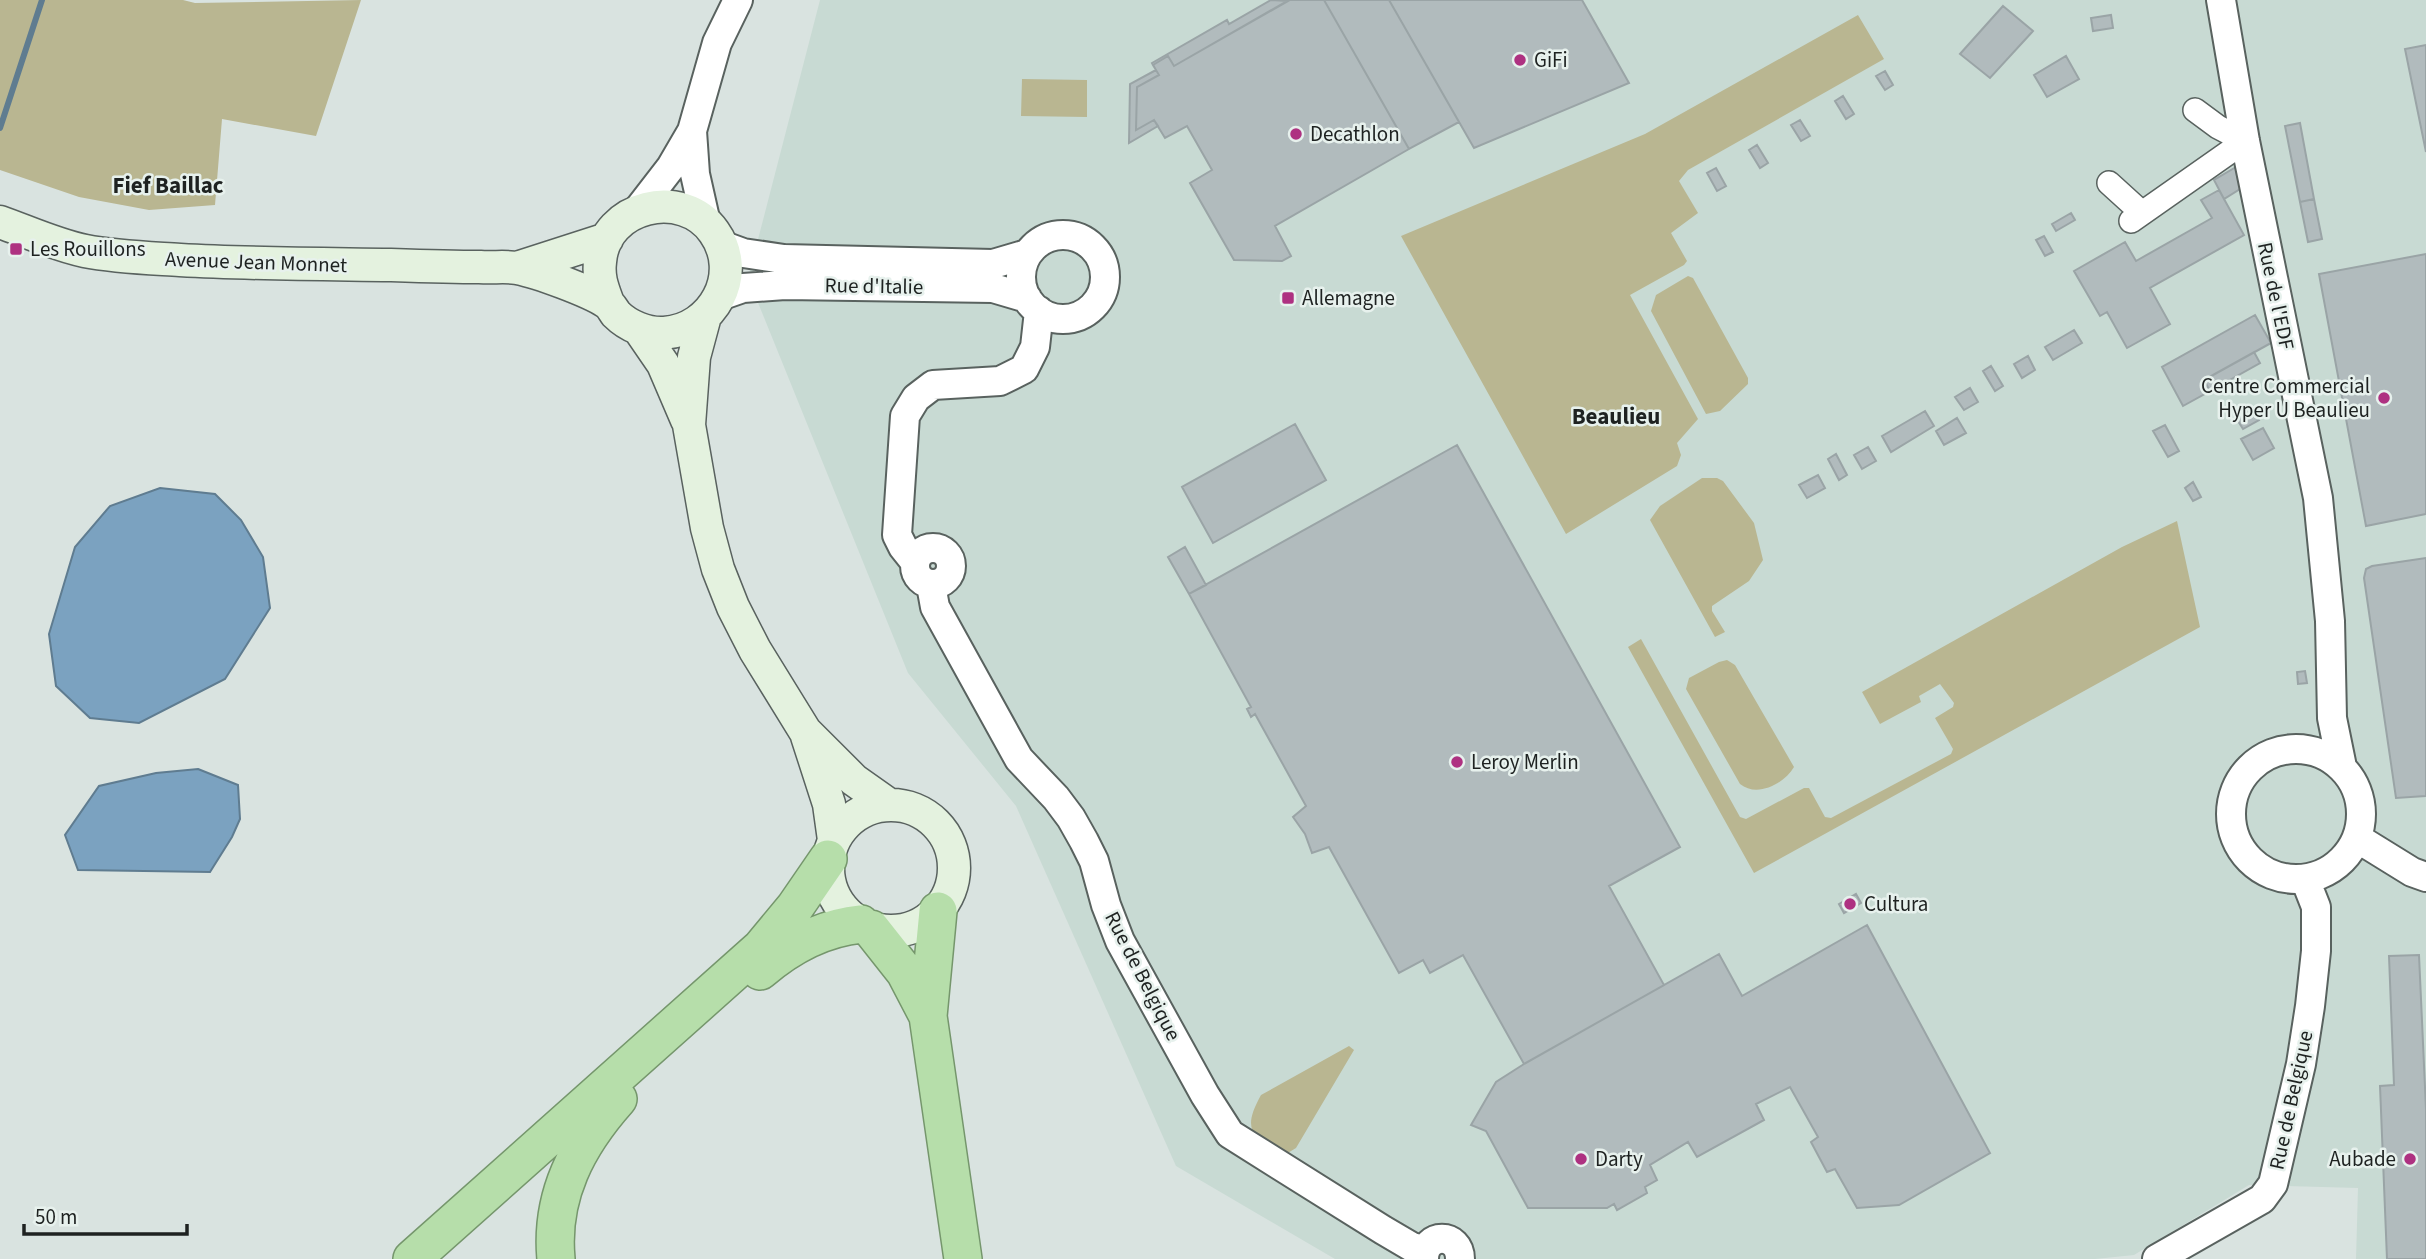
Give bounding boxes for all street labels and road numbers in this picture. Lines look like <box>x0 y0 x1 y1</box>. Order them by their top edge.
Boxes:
street label: Rue de l'EDF <box>2250 239 2302 353</box>
street label: Avenue Jean Monnet <box>164 244 348 280</box>
street label: Rue d'Italie <box>824 270 924 302</box>
street label: Rue de Belgique <box>1097 906 1189 1046</box>
street label: Rue de Belgique <box>2262 1028 2320 1172</box>

